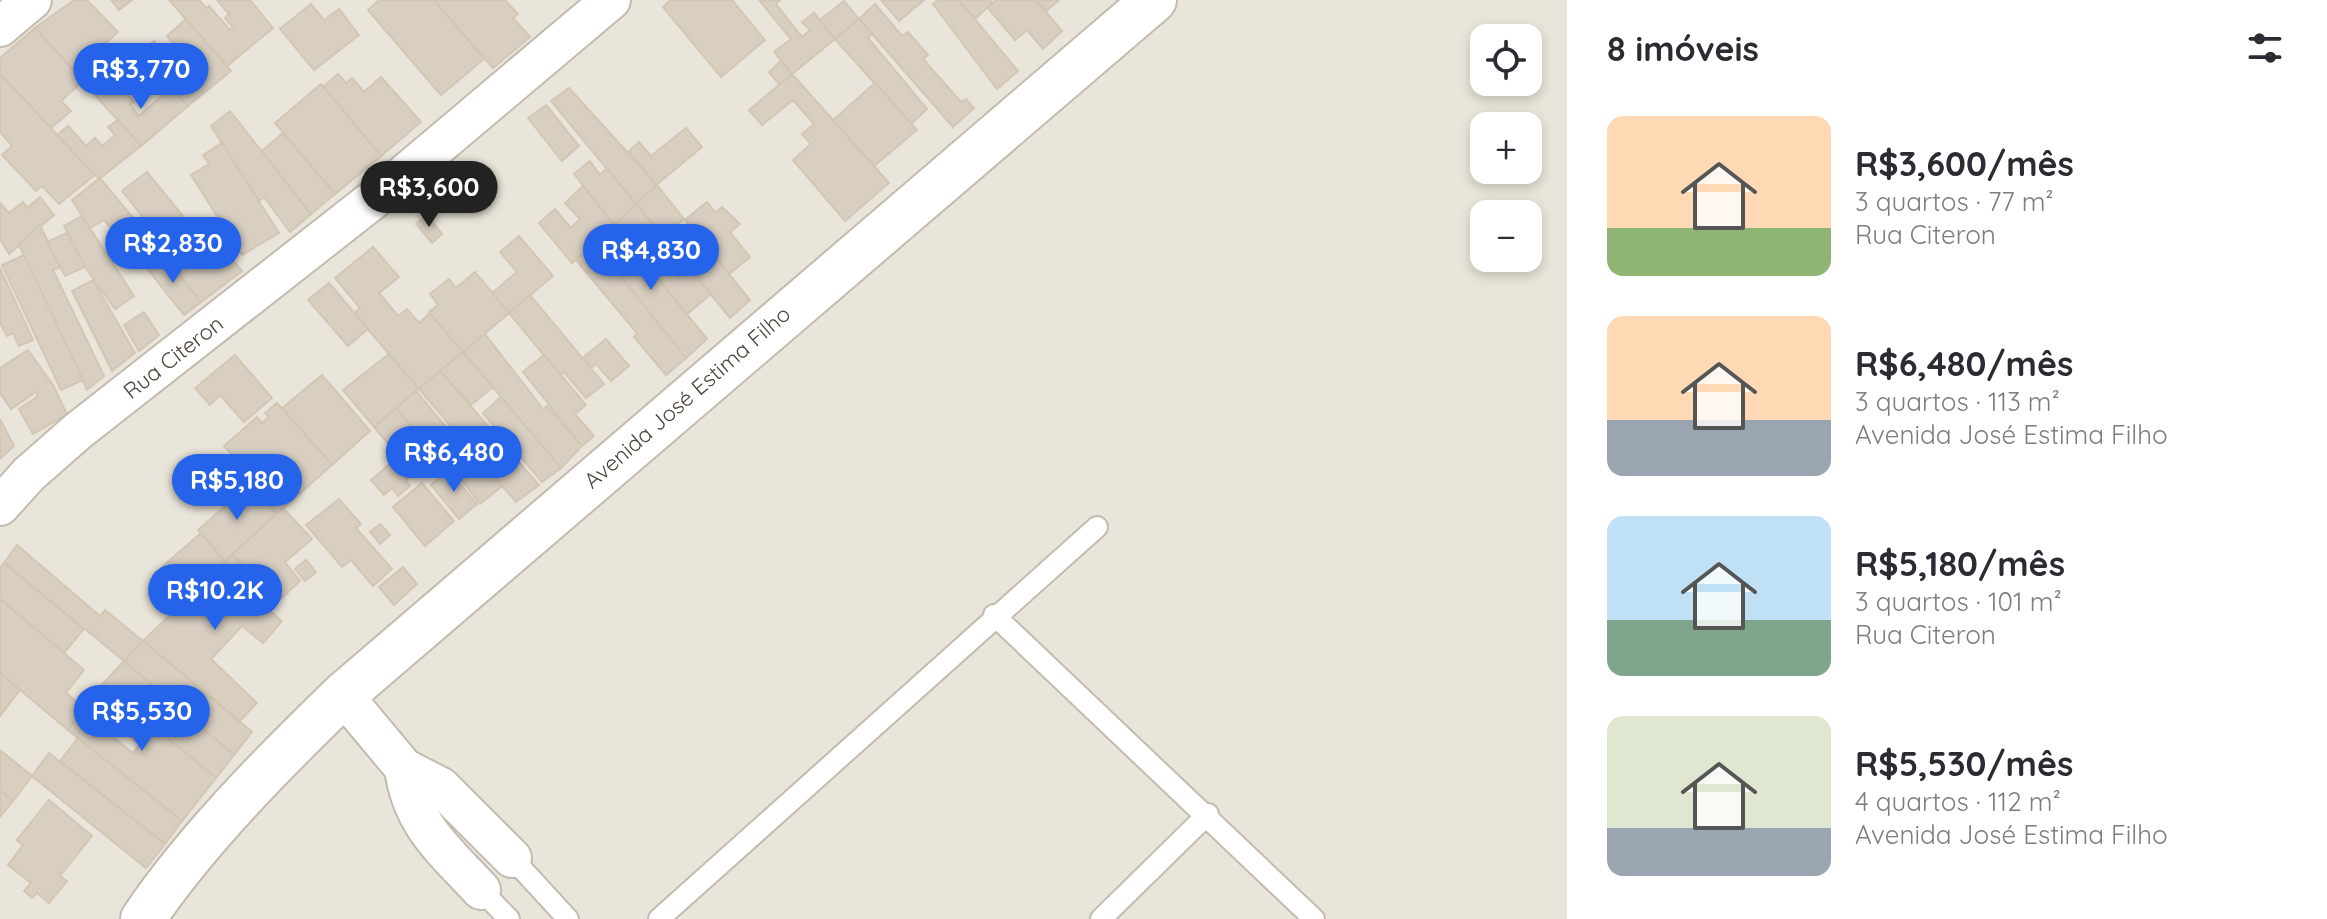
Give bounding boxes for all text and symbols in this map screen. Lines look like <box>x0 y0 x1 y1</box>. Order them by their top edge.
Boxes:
map controls <box>1470 24 1542 272</box>
button: locate <box>1470 24 1542 96</box>
icon: filters <box>2243 26 2287 70</box>
text: 8 imóveis <box>1607 27 1759 70</box>
pin: R$3,770 <box>67 43 215 111</box>
text: R$3,770 <box>91 52 191 85</box>
button: + <box>1470 112 1542 184</box>
text: R$3,600/mês <box>1855 142 2074 185</box>
icon: home <box>1671 148 1767 244</box>
pin: R$3,600 <box>355 161 503 229</box>
text: R$3,600 <box>379 170 479 203</box>
text: 3 quartos · 77 m² <box>1855 185 2054 218</box>
button: − <box>1470 200 1542 272</box>
pin: R$2,830 <box>99 217 247 285</box>
text: Rua Citeron <box>1855 218 1996 251</box>
pin: R$4,830 <box>577 224 725 292</box>
text: R$2,830 <box>123 226 223 259</box>
text: R$4,830 <box>601 233 701 266</box>
street label: Avenida José Estima Filho <box>578 300 796 494</box>
street label: Rua Citeron <box>117 309 229 405</box>
text: R$6,480/mês <box>1855 342 2073 385</box>
icon: home <box>1671 348 1767 444</box>
text: 3 quartos · 113 m² <box>1855 385 2060 418</box>
text: Avenida José Estima Filho <box>1855 418 2168 451</box>
pin: R$6,480 <box>380 426 528 494</box>
text: R$6,480 <box>404 435 504 468</box>
pin: R$5,180 <box>163 454 311 522</box>
text: R$5,180 <box>190 463 284 496</box>
text: R$5,180/mês <box>1855 542 2065 585</box>
icon: home <box>1671 548 1767 644</box>
pin: R$10.2K <box>141 564 289 632</box>
text: R$10.2K <box>166 573 264 606</box>
text: 3 quartos · 101 m² <box>1855 585 2062 618</box>
text: Rua Citeron <box>1855 618 1996 651</box>
pin: R$5,530 <box>68 685 216 753</box>
text: R$5,530 <box>92 694 192 727</box>
text: R$5,530/mês <box>1855 742 2073 785</box>
icon: home <box>1671 748 1767 844</box>
text: 4 quartos · 112 m² <box>1855 785 2061 818</box>
text: Avenida José Estima Filho <box>1855 818 2168 851</box>

